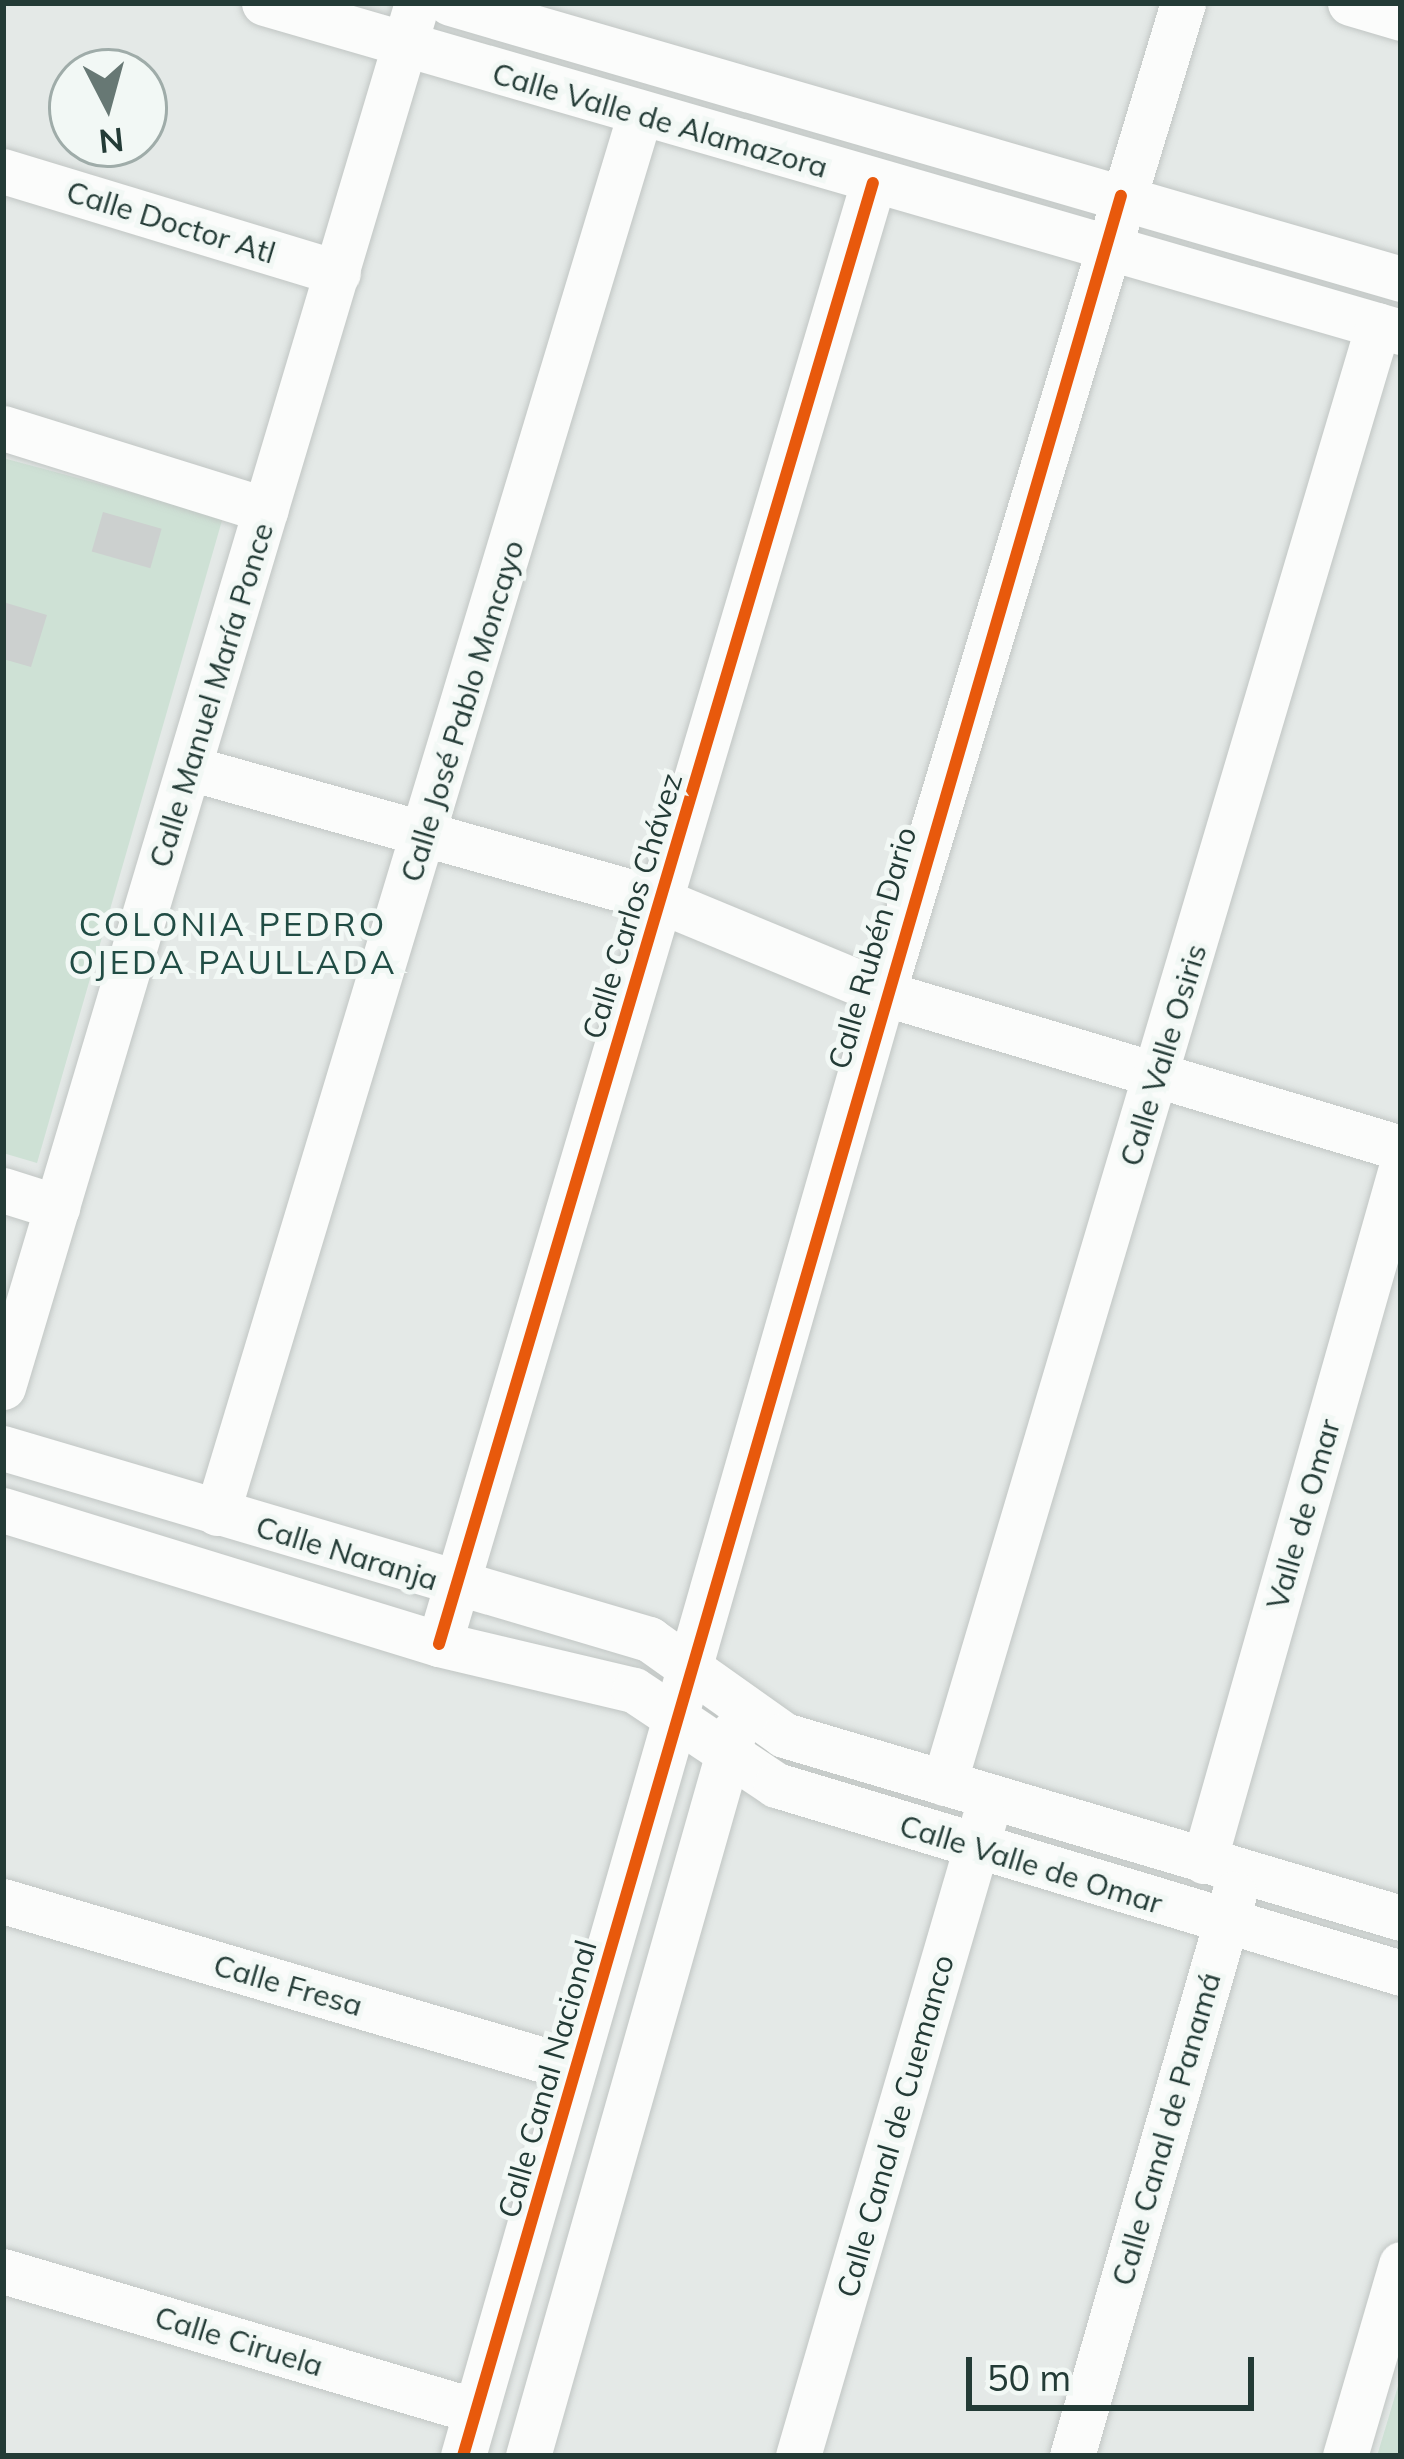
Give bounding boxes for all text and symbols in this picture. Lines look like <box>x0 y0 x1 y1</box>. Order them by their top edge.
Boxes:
north arrow <box>48 48 168 168</box>
street label: Calle Valle de Alamazora <box>488 55 832 185</box>
text: N <box>97 120 126 163</box>
street label: Calle Doctor Atl <box>62 173 280 271</box>
street label: Calle Manuel María Ponce <box>141 518 281 872</box>
street label: Calle José Pablo Moncayo <box>393 536 531 886</box>
street label: Calle Carlos Chávez <box>574 769 690 1043</box>
street label: Calle Rubén Dario <box>820 823 924 1073</box>
district label: COLONIA PEDRO OJEDA PAULLADA <box>68 904 398 982</box>
street label: Calle Valle Osiris <box>1112 940 1214 1170</box>
street label: Valle de Omar <box>1259 1415 1347 1613</box>
street label: Calle Naranja <box>252 1508 442 1598</box>
street label: Calle Valle de Omar <box>895 1807 1167 1921</box>
street label: Calle Canal Nacional <box>490 1936 604 2222</box>
street label: Calle Fresa <box>210 1947 366 2023</box>
street label: Calle Canal de Cuemanco <box>829 1951 961 2301</box>
street label: Calle Canal de Panamá <box>1104 1968 1228 2290</box>
street label: Calle Ciruela <box>151 2298 327 2384</box>
scale bar <box>972 2333 1260 2407</box>
text: 50 m <box>987 2355 1071 2400</box>

